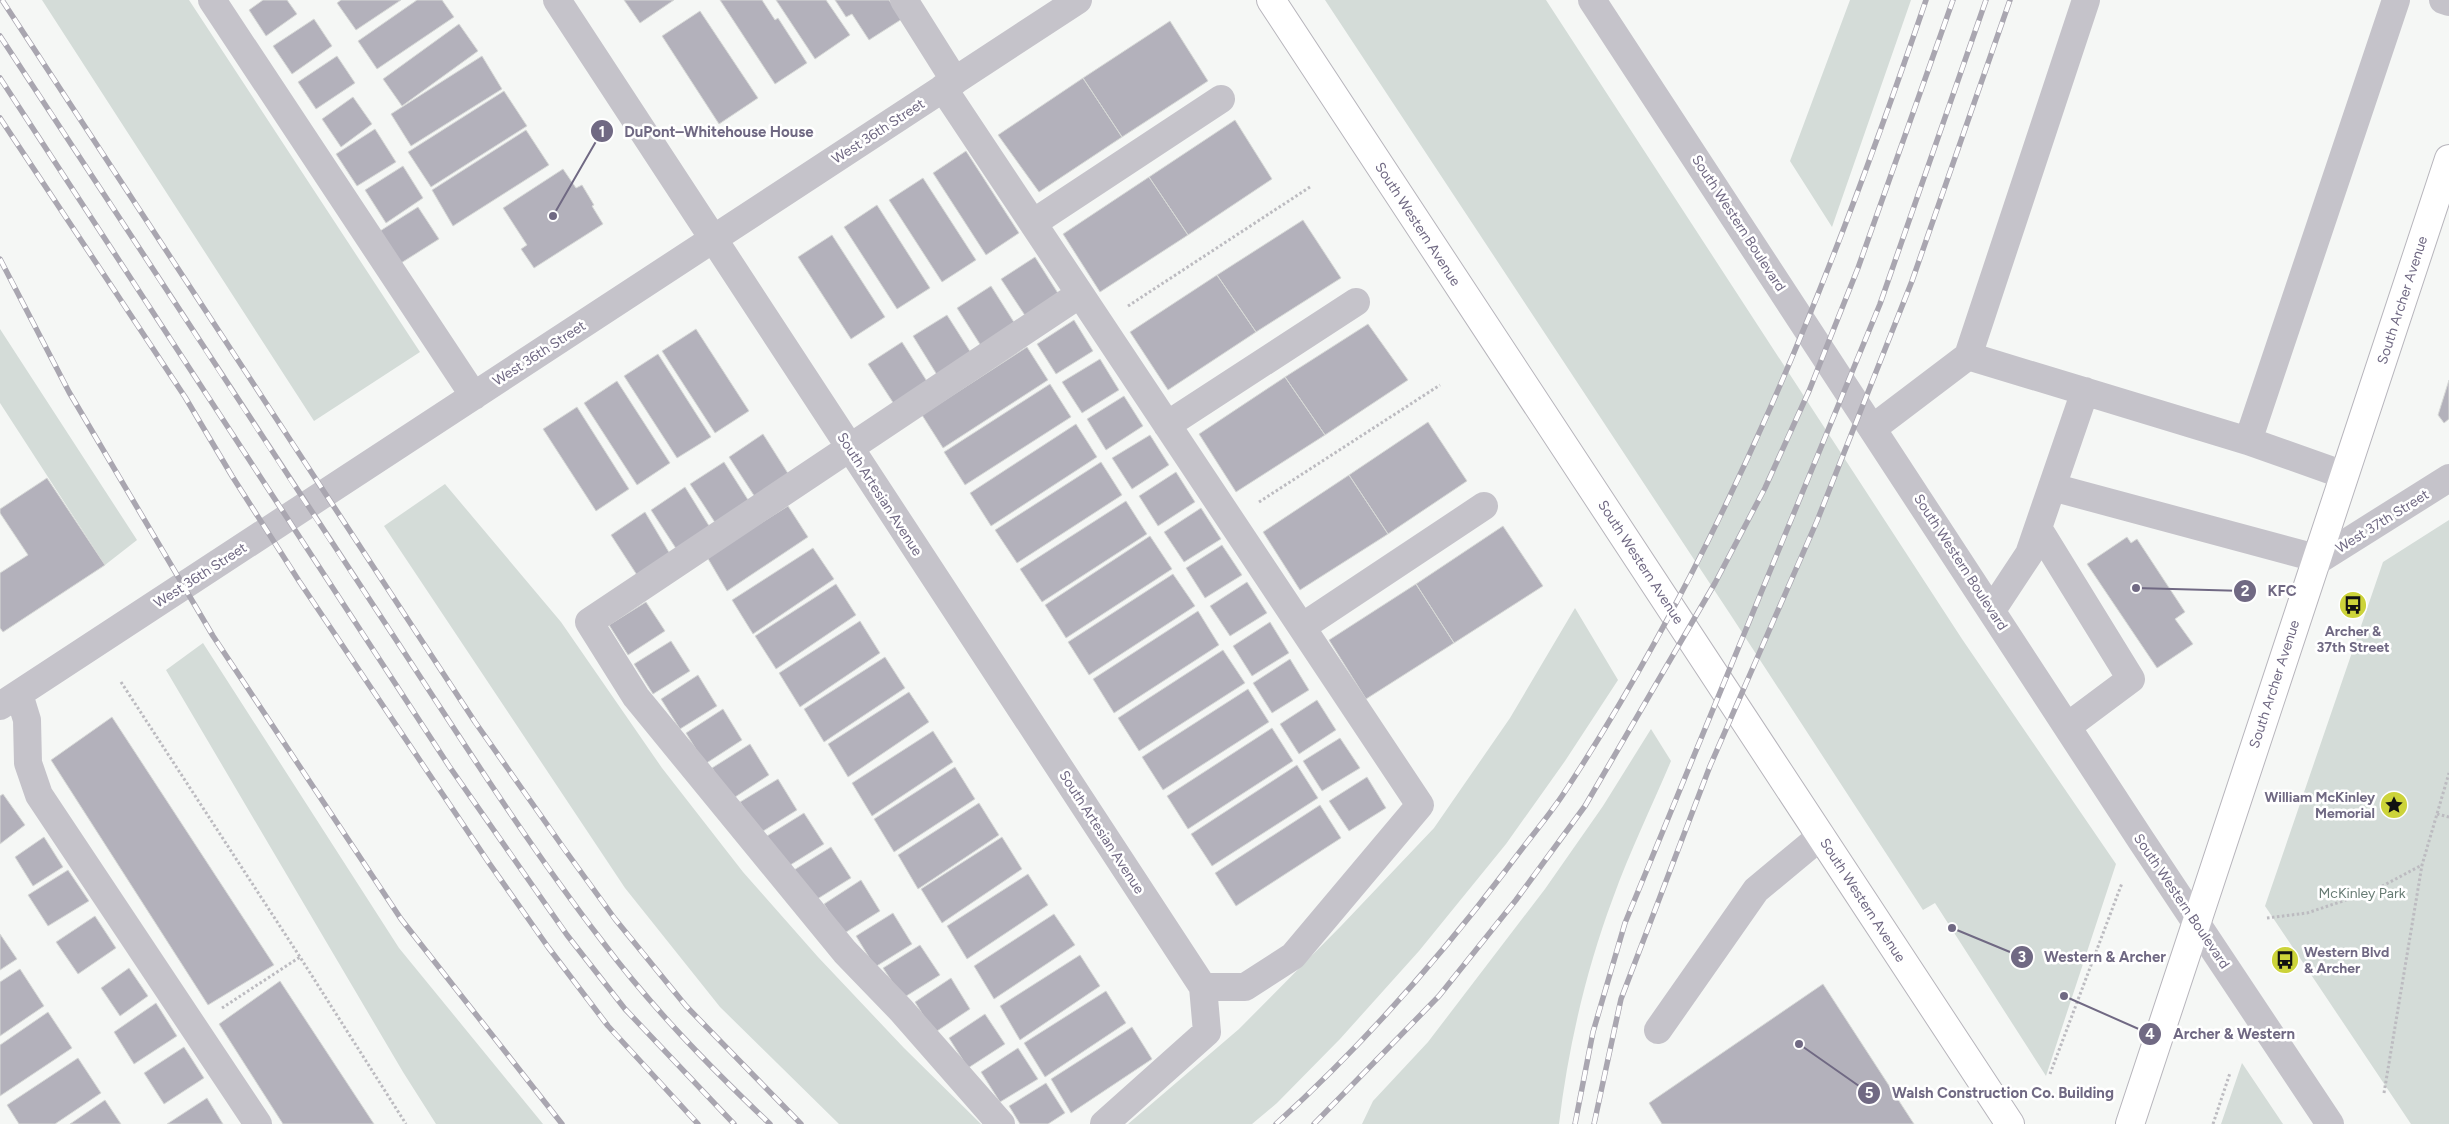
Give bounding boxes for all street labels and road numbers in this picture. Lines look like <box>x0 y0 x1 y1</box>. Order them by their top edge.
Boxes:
street label: West 36th Street <box>829 95 928 168</box>
street label: South Western Boulevard <box>1688 152 1789 295</box>
street label: South Western Avenue <box>1371 159 1464 290</box>
street label: South Archer Avenue <box>2374 234 2431 366</box>
street label: West 36th Street <box>490 317 589 390</box>
street label: South Artesian Avenue <box>833 429 926 559</box>
street label: West 37th Street <box>2333 486 2432 557</box>
street label: South Western Boulevard <box>1910 491 2011 634</box>
street label: South Western Avenue <box>1594 497 1687 628</box>
street label: West 36th Street <box>151 539 250 612</box>
street label: South Archer Avenue <box>2246 618 2303 750</box>
street label: South Artesian Avenue <box>1055 767 1148 897</box>
street label: South Western Boulevard <box>2130 831 2233 972</box>
street label: South Western Avenue <box>1816 835 1909 966</box>

